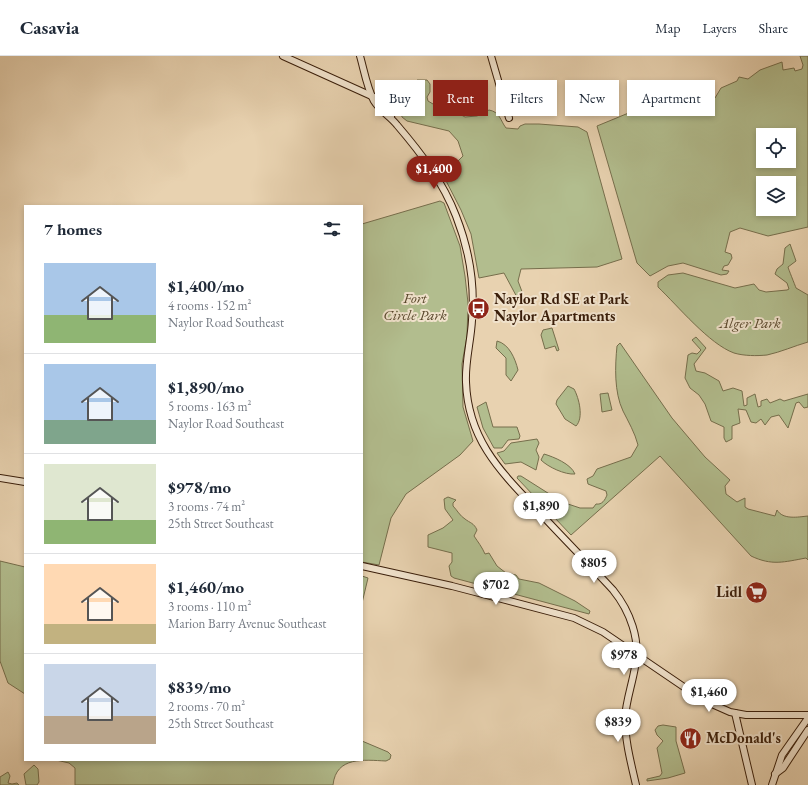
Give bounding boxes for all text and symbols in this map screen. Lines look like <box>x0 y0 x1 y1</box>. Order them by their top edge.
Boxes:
text: Casavia <box>20 15 79 40</box>
text: Map <box>655 19 680 37</box>
text: Layers <box>702 19 737 37</box>
text: Share <box>759 19 788 37</box>
chip: Buy <box>375 80 425 116</box>
chip: Rent <box>433 80 488 116</box>
chip: Filters <box>496 80 557 116</box>
chip: New <box>565 80 619 116</box>
chip: Apartment <box>627 80 715 116</box>
map controls <box>756 128 796 216</box>
button: locate <box>756 128 796 168</box>
pin: $1,400 <box>401 156 467 190</box>
text: $1,400 <box>416 160 452 177</box>
button: layers <box>756 176 796 216</box>
text: 7 homes <box>44 218 102 240</box>
icon: filters <box>321 218 343 240</box>
text: $1,400/mo <box>168 275 244 297</box>
icon: home <box>76 279 124 327</box>
park label: Fort Circle Park <box>383 288 447 324</box>
place label: Naylor Rd SE at Park Naylor Apartments <box>494 289 629 325</box>
bus stop icon: Naylor Rd SE at Park Naylor Apartments <box>465 295 491 321</box>
text: 4 rooms · 152 m² <box>168 297 252 314</box>
park label: Alger Park <box>718 313 781 332</box>
text: Naylor Road Southeast <box>168 314 284 331</box>
text: $1,890/mo <box>168 376 244 398</box>
icon: home <box>76 380 124 428</box>
text: 5 rooms · 163 m² <box>168 398 252 415</box>
text: Naylor Road Southeast <box>168 415 284 432</box>
text: $978/mo <box>168 476 231 498</box>
icon: home <box>76 480 124 528</box>
pin: $1,890 <box>508 493 574 527</box>
text: $1,890 <box>523 497 559 514</box>
text: 3 rooms · 74 m² <box>168 498 245 515</box>
text: 25th Street Southeast <box>168 515 274 532</box>
pin: $805 <box>570 550 618 584</box>
text: $805 <box>581 554 607 571</box>
pin: $702 <box>472 572 520 606</box>
text: $1,460/mo <box>168 576 244 598</box>
text: $702 <box>483 576 509 593</box>
supermarket icon: Lidl <box>744 579 770 605</box>
icon: home <box>76 580 124 628</box>
place label: Lidl <box>716 582 743 601</box>
text: 3 rooms · 110 m² <box>168 598 252 615</box>
text: Marion Barry Avenue Southeast <box>168 615 326 632</box>
pin: $978 <box>600 642 648 676</box>
text: $978 <box>611 646 637 663</box>
text: $839/mo <box>168 676 231 698</box>
pin: $1,460 <box>676 679 742 713</box>
icon: home <box>76 680 124 728</box>
text: $1,460 <box>691 683 727 700</box>
text: 2 rooms · 70 m² <box>168 698 245 715</box>
pin: $839 <box>594 709 642 743</box>
text: $839 <box>605 713 631 730</box>
text: 25th Street Southeast <box>168 715 274 732</box>
restaurant icon: McDonald's <box>678 725 704 751</box>
place label: McDonald's <box>706 728 781 747</box>

